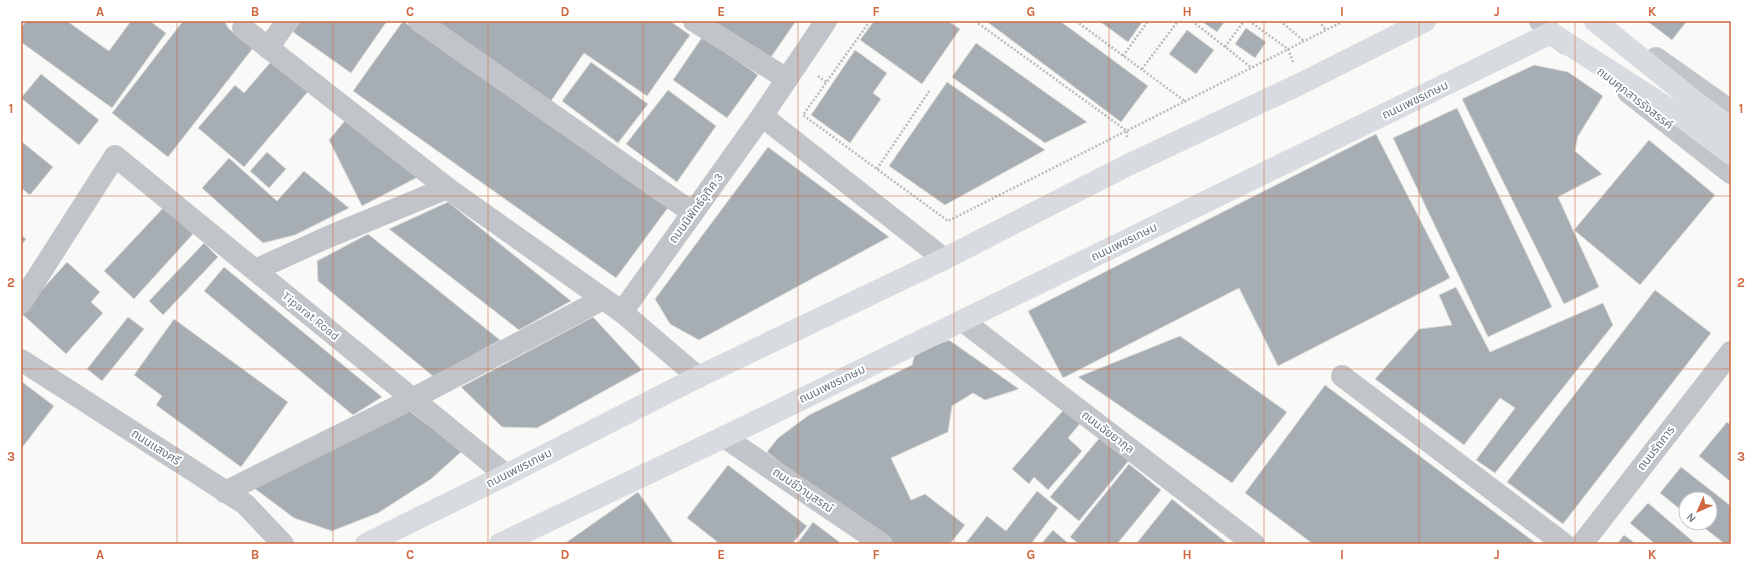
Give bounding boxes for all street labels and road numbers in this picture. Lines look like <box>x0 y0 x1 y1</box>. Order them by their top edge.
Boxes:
street label: ถนนศุภสารรังสรรค์ <box>1594 64 1676 132</box>
street label: ถนนเพชรเกษม <box>1380 78 1450 122</box>
street label: ถนนนิพัทธ์อุทิศ 3 <box>666 170 726 246</box>
street label: ถนนเพชรเกษม <box>1089 220 1159 264</box>
street label: Tiparat Road <box>280 289 342 343</box>
street label: ถนนเพชรเกษม <box>797 362 867 406</box>
street label: ถนนฉัยยากุล <box>1079 408 1137 456</box>
street label: ถนนรัถการ <box>1634 423 1678 473</box>
street label: ถนนเเสงศรี <box>129 426 183 468</box>
street label: ถนนเพชรเกษม <box>484 445 554 491</box>
street label: ถนนชีวานุสรณ์ <box>770 465 836 515</box>

